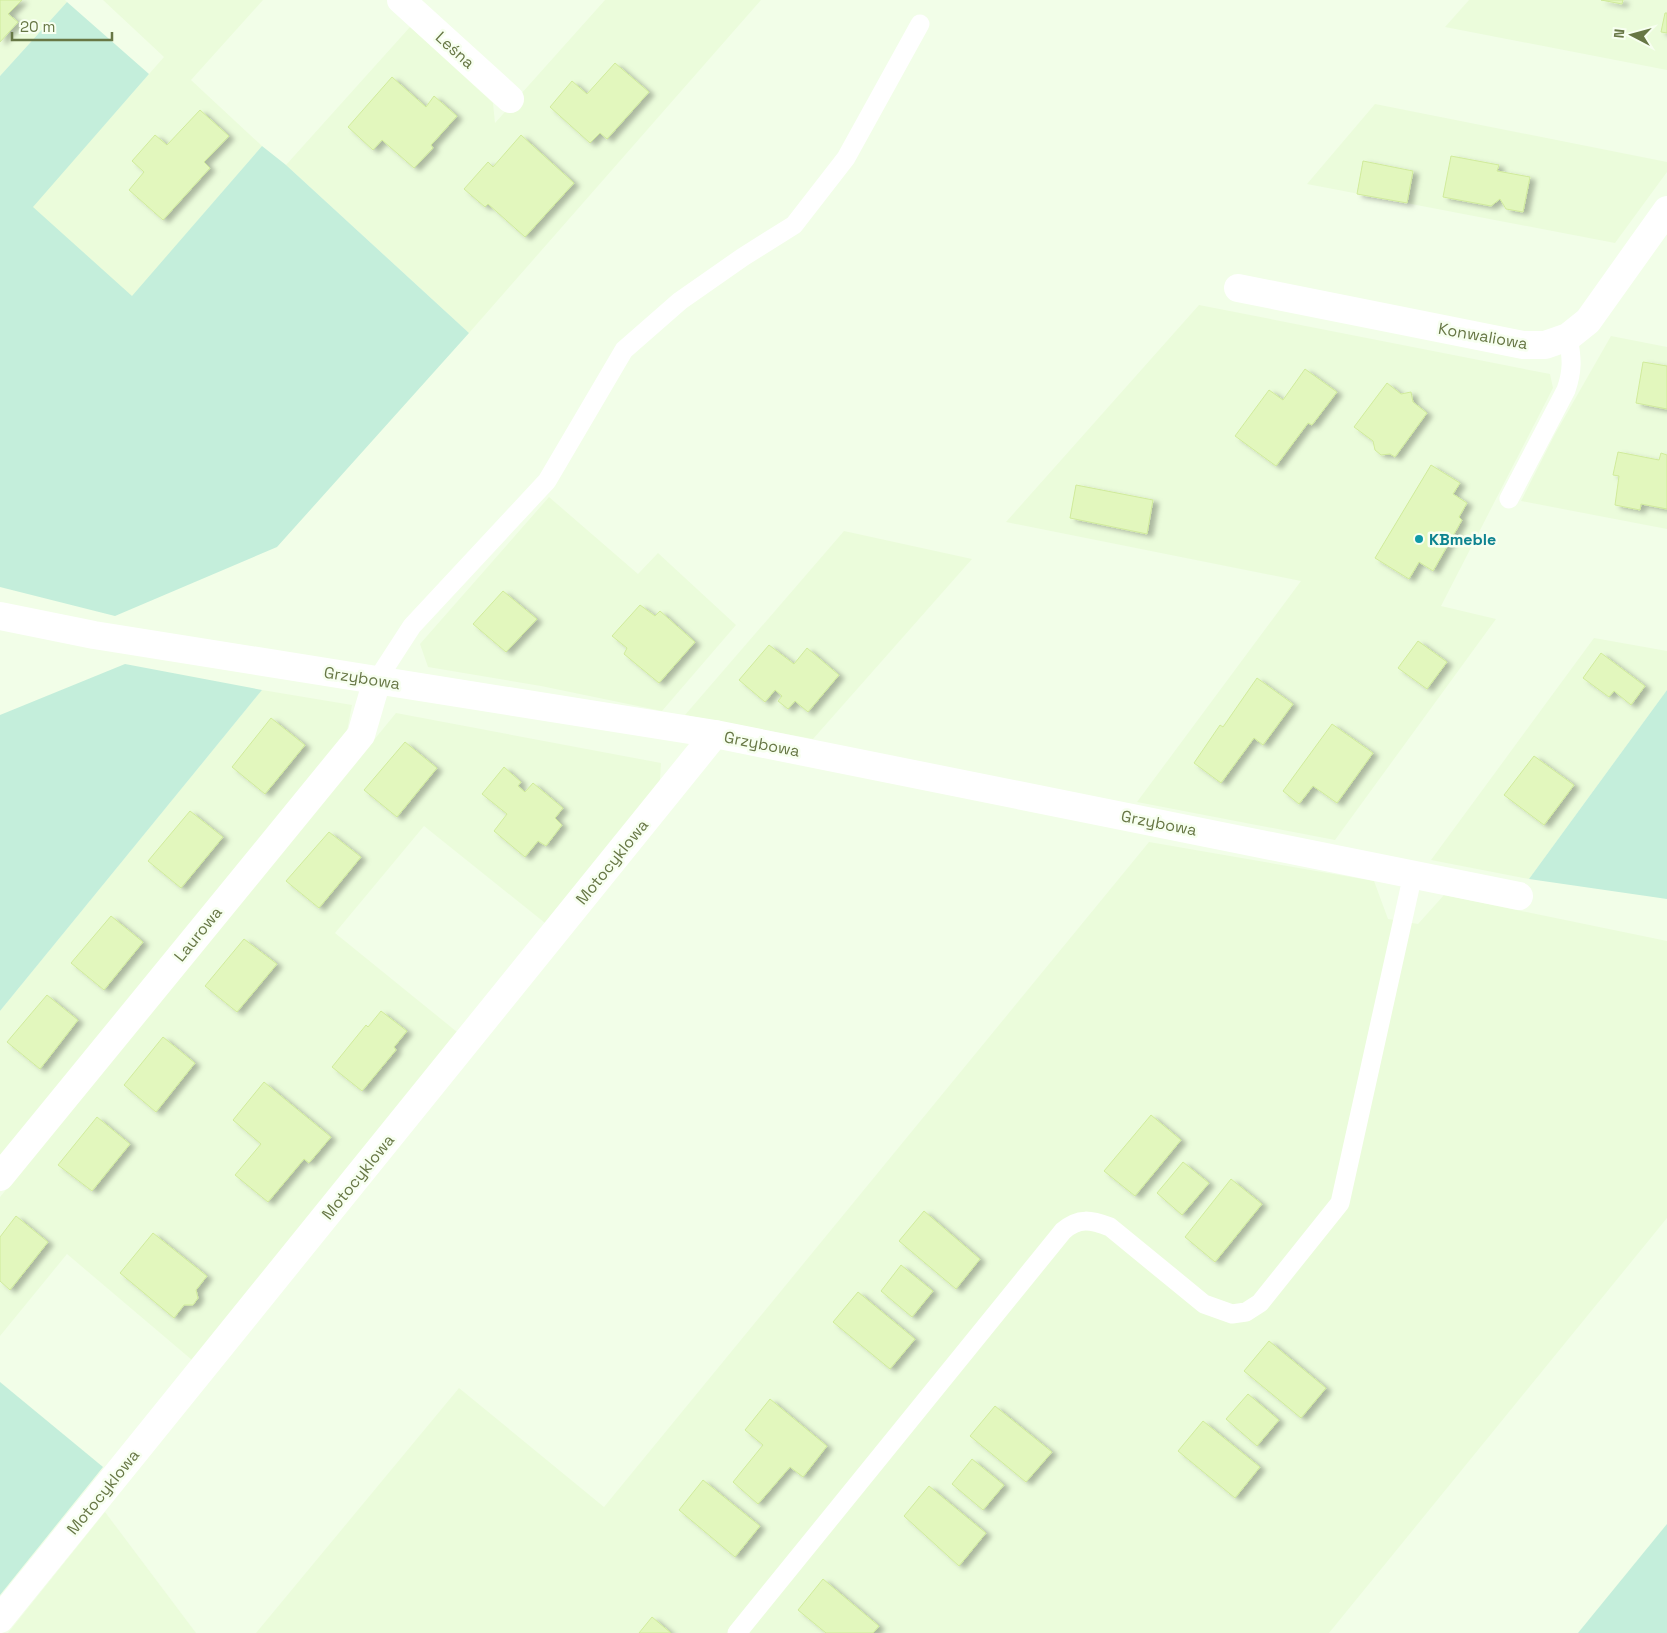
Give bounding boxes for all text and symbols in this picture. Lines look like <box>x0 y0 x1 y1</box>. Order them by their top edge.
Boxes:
scale bar <box>12 10 112 42</box>
north arrow <box>1607 10 1657 60</box>
text: 20 m <box>20 17 55 36</box>
street label: Leśna <box>431 27 479 73</box>
text: N <box>1610 28 1629 39</box>
street label: Konwaliowa <box>1437 318 1529 354</box>
place label: KBmeble <box>1429 529 1496 550</box>
marker: KBmeble <box>1413 533 1425 545</box>
street label: Grzybowa <box>323 662 401 694</box>
street label: Grzybowa <box>722 726 802 762</box>
street label: Grzybowa <box>1119 805 1199 841</box>
street label: Motocyklowa <box>571 815 653 909</box>
street label: Laurowa <box>169 902 227 966</box>
street label: Motocyklowa <box>317 1130 399 1224</box>
street label: Motocyklowa <box>62 1445 144 1539</box>

